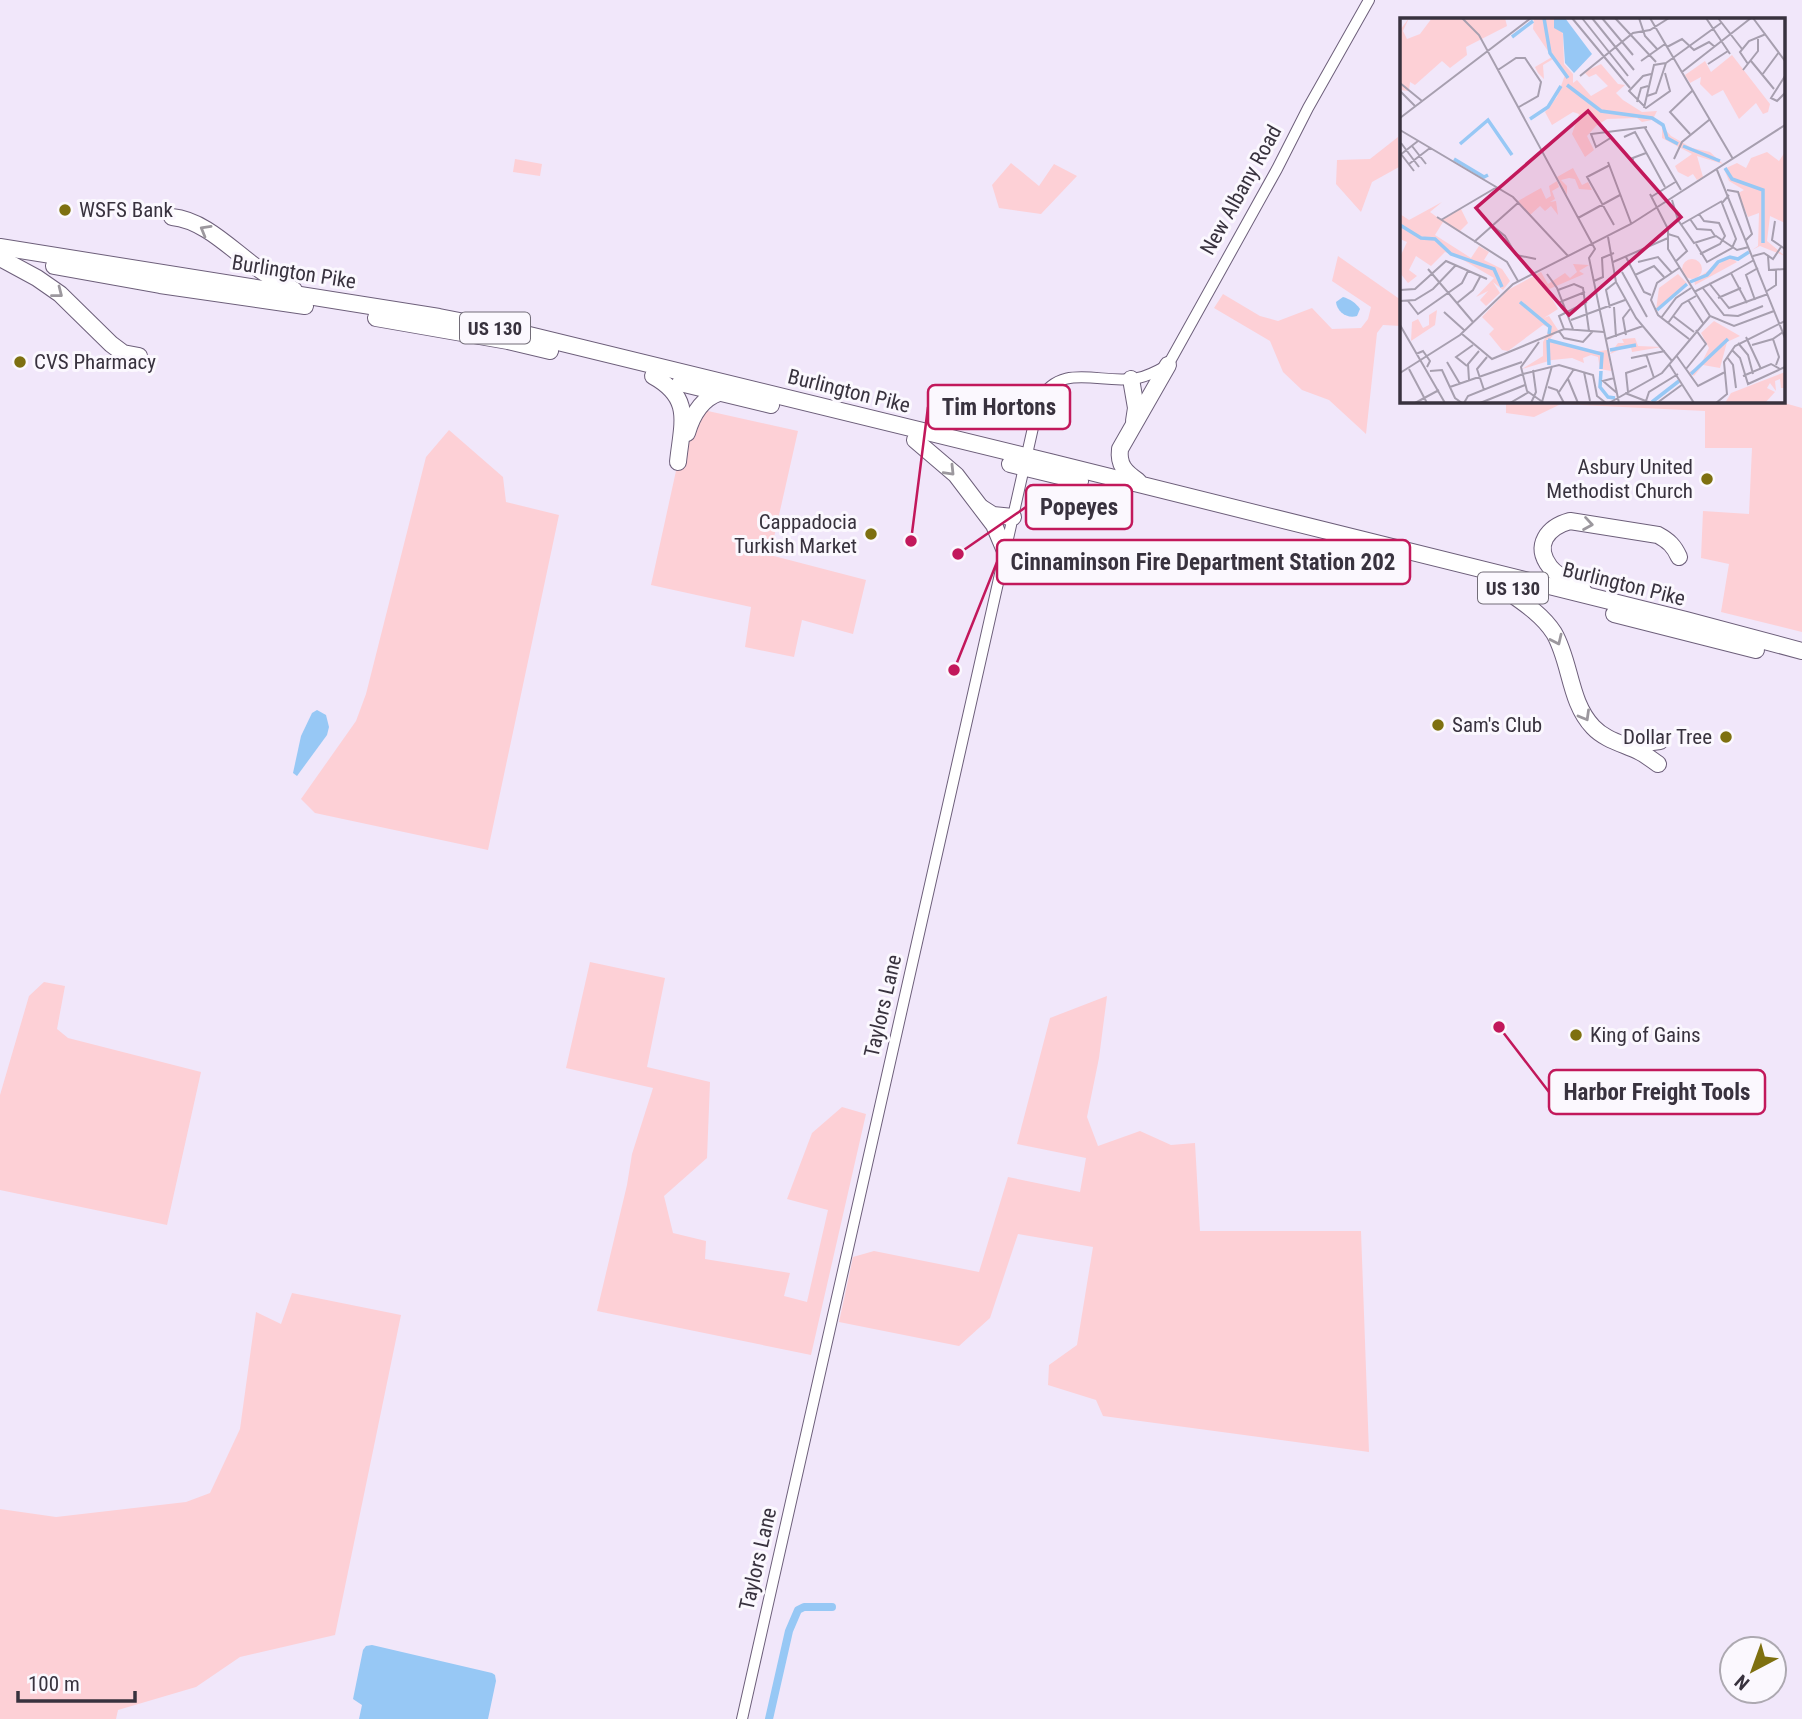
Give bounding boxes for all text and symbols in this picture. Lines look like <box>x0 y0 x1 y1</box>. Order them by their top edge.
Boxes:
inset map <box>1400 18 1784 402</box>
street label: New Albany Road <box>1195 121 1287 259</box>
place label: WSFS Bank <box>79 198 173 222</box>
marker: WSFS Bank <box>57 202 73 218</box>
one-way arrow <box>199 225 212 238</box>
street label: Burlington Pike <box>230 250 358 294</box>
one-way arrow <box>51 285 63 298</box>
road number: US 130 <box>460 312 530 344</box>
place label: CVS Pharmacy <box>34 350 156 374</box>
marker: CVS Pharmacy <box>12 354 28 370</box>
street label: Burlington Pike <box>785 364 913 418</box>
callout: Tim Hortons <box>928 385 1070 429</box>
text: Tim Hortons <box>942 394 1056 421</box>
place label: Asbury United Methodist Church <box>1546 455 1693 503</box>
one-way arrow <box>942 462 955 475</box>
marker: Asbury United Methodist Church <box>1699 471 1715 487</box>
callout: Popeyes <box>1026 485 1132 529</box>
text: Popeyes <box>1040 494 1118 521</box>
place label: Cappadocia Turkish Market <box>734 510 857 558</box>
one-way arrow <box>1582 516 1594 531</box>
marker: Cappadocia Turkish Market <box>863 526 879 542</box>
callout: Cinnaminson Fire Department Station 202 <box>997 540 1410 584</box>
text: Cinnaminson Fire Department Station 202 <box>1011 549 1395 576</box>
street label: Burlington Pike <box>1560 557 1688 611</box>
road number: US 130 <box>1478 572 1548 604</box>
one-way arrow <box>1549 633 1563 646</box>
one-way arrow <box>1577 708 1590 721</box>
place label: Sam's Club <box>1452 713 1542 737</box>
marker: Sam's Club <box>1430 717 1446 733</box>
place label: Dollar Tree <box>1623 725 1712 749</box>
marker: Dollar Tree <box>1718 729 1734 745</box>
street label: Taylors Lane <box>860 952 906 1060</box>
place label: King of Gains <box>1590 1023 1701 1047</box>
marker: King of Gains <box>1568 1027 1584 1043</box>
callout: Harbor Freight Tools <box>1549 1070 1765 1114</box>
text: Harbor Freight Tools <box>1563 1079 1751 1106</box>
street label: Taylors Lane <box>735 1505 781 1613</box>
north arrow <box>1718 1635 1788 1705</box>
scale bar <box>18 1660 135 1704</box>
text: N <box>1730 1670 1754 1695</box>
text: 100 m <box>28 1672 80 1696</box>

